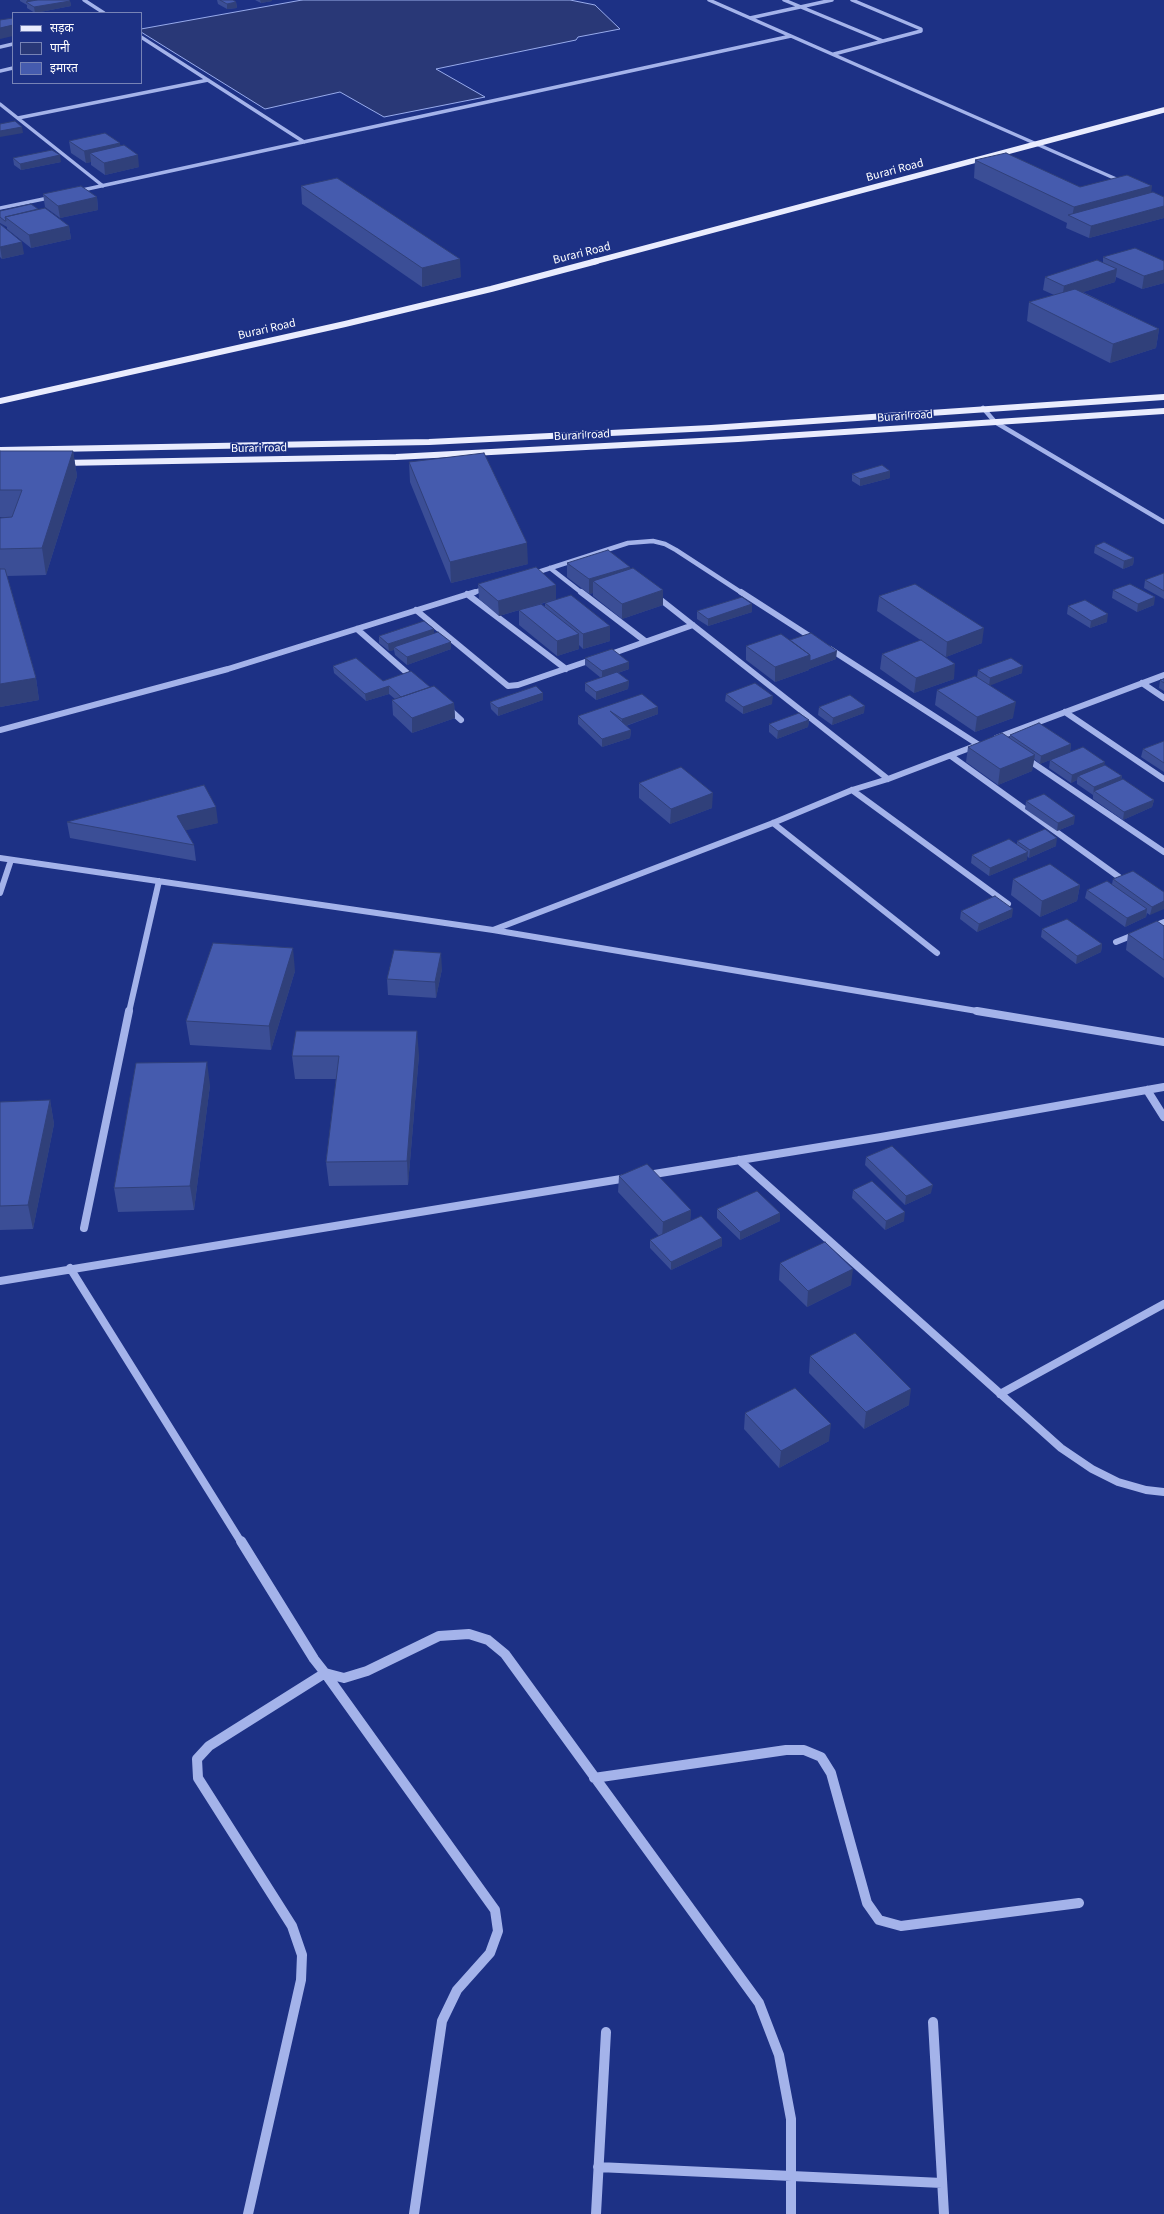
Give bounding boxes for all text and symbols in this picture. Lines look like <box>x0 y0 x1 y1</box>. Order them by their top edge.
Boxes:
legend <box>12 12 142 84</box>
text: सड़क <box>50 20 74 37</box>
text: पानी <box>50 40 70 57</box>
text: इमारत <box>50 60 78 77</box>
street label: Burari Road <box>865 156 925 186</box>
street label: Burari Road <box>552 240 612 268</box>
street label: Burari Road <box>237 316 297 344</box>
street label: Burari road <box>877 408 933 426</box>
street label: Burari road <box>554 427 610 445</box>
street label: Burari road <box>231 441 287 457</box>

